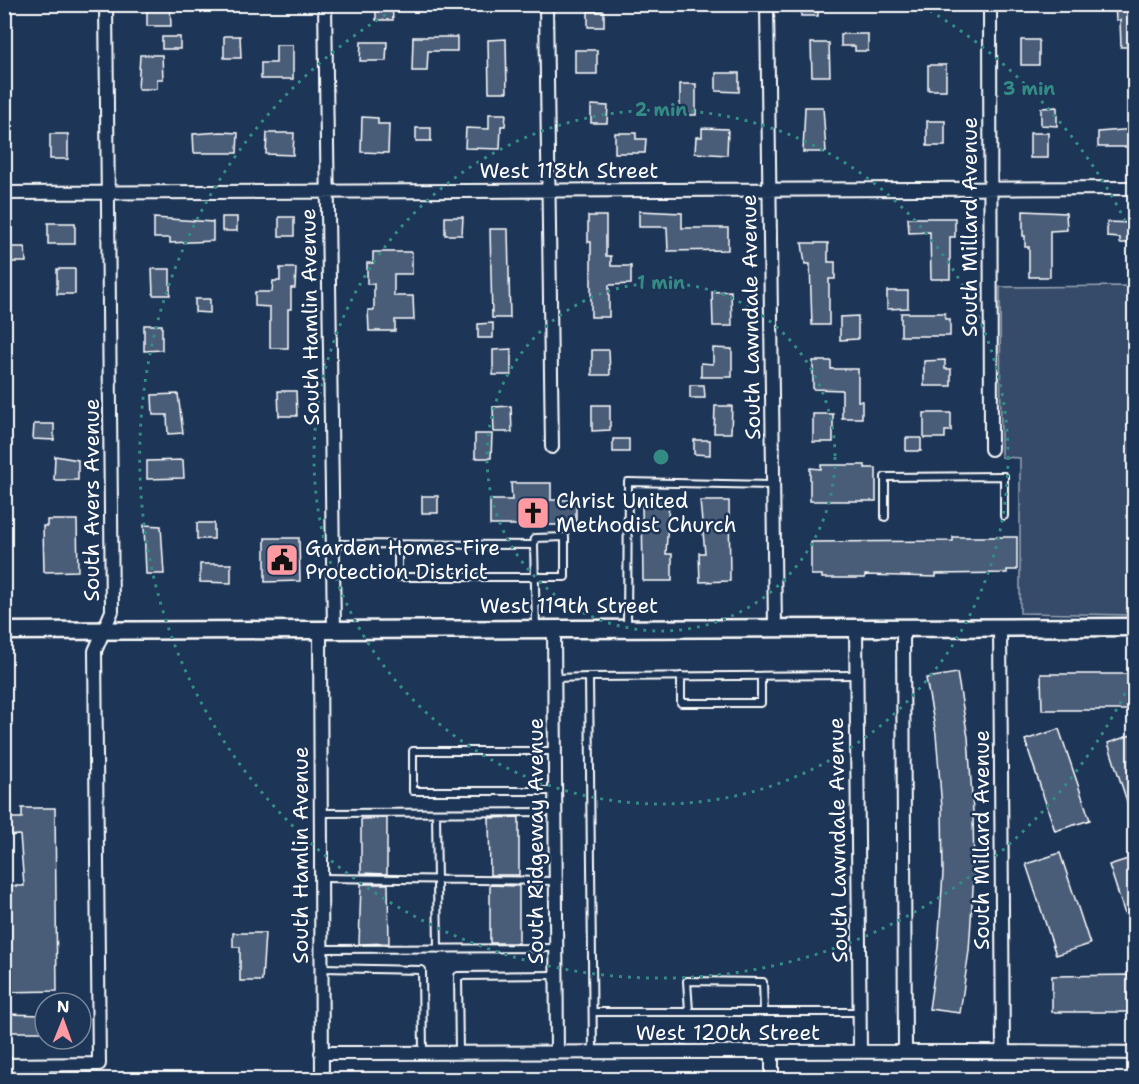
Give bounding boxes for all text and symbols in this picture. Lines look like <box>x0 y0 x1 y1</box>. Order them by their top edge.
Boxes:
text: 3 min <box>1003 77 1055 101</box>
text: 2 min <box>635 98 687 122</box>
street label: South Millard Avenue <box>956 117 984 337</box>
street label: West 118th Street <box>479 157 659 185</box>
street label: South Lawndale Avenue <box>735 194 767 440</box>
street label: South Hamlin Avenue <box>294 208 326 426</box>
text: 1 min <box>637 271 685 295</box>
street label: South Avers Avenue <box>78 398 106 602</box>
centre of rings <box>651 447 671 467</box>
place label: Christ United Methodist Church <box>556 487 737 539</box>
church icon: Christ United Methodist Church <box>515 495 551 531</box>
place label: Garden Homes Fire Protection District <box>305 534 500 586</box>
public building icon: Garden Homes Fire Protection District <box>264 542 300 578</box>
street label: West 119th Street <box>480 592 658 620</box>
street label: South Lawndale Avenue <box>822 717 854 963</box>
street label: South Ridgeway Avenue <box>522 718 550 964</box>
street label: South Millard Avenue <box>968 730 996 950</box>
street label: South Hamlin Avenue <box>287 746 315 964</box>
north arrow <box>33 991 93 1051</box>
text: N <box>57 996 70 1017</box>
street label: West 120th Street <box>636 1019 820 1047</box>

